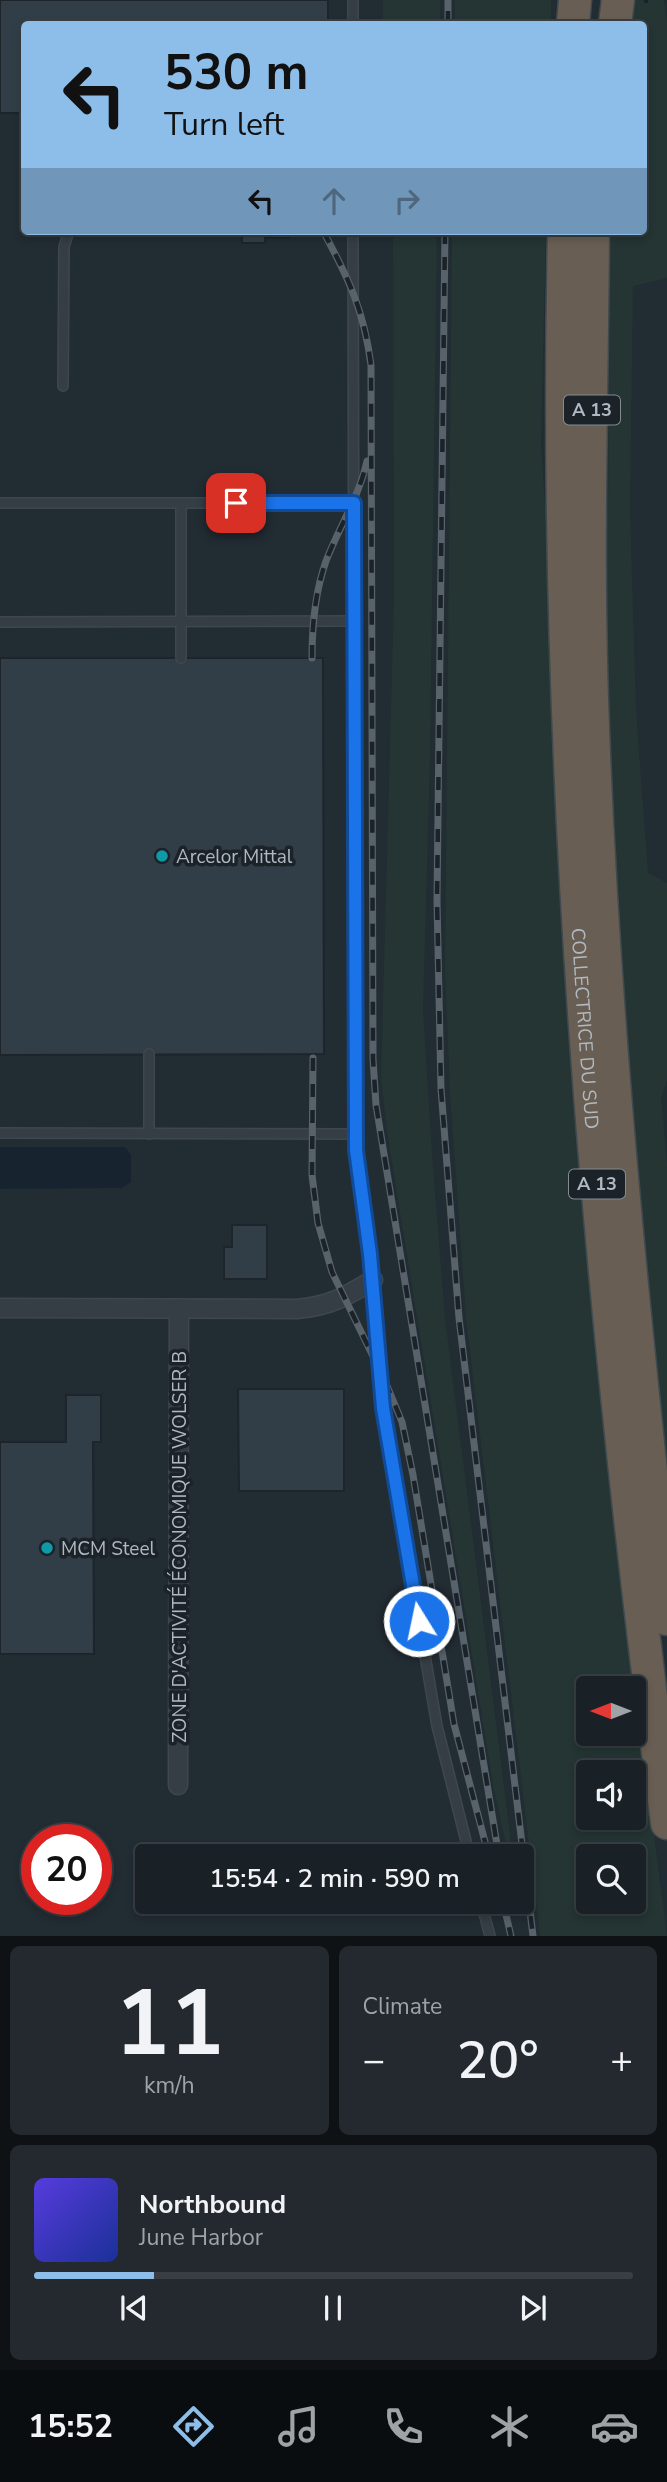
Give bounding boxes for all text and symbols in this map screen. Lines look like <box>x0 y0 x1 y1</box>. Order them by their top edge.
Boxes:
text: 530 m <box>164 39 308 106</box>
icon: left <box>49 49 140 140</box>
text: Turn left <box>164 103 284 146</box>
icon: left <box>242 182 280 220</box>
icon: ahead <box>315 182 353 220</box>
icon: right <box>388 182 426 220</box>
road number: A 13 <box>564 396 620 424</box>
pin <box>206 473 266 533</box>
icon: arrive <box>217 484 255 522</box>
place label: Arcelor Mittal <box>176 844 293 870</box>
marker: Arcelor Mittal <box>154 848 170 864</box>
street label: COLLECTRICE DU SUD <box>565 927 605 1130</box>
road number: A 13 <box>569 1170 625 1198</box>
street label: ZONE D'ACTIVITÉ ÉCONOMIQUE WOLSER B <box>167 1351 193 1743</box>
place label: MCM Steel <box>61 1536 156 1562</box>
marker: MCM Steel <box>39 1540 55 1556</box>
position arrow <box>382 1584 456 1658</box>
north arrow <box>576 1676 646 1746</box>
map controls <box>576 1676 646 1914</box>
button: sound <box>576 1760 646 1830</box>
speed limit sign: 20 <box>21 1824 112 1915</box>
button: search <box>576 1844 646 1914</box>
text: 15:54 · 2 min · 590 m <box>209 1861 460 1896</box>
text: 11 <box>115 1962 224 2086</box>
text: Climate <box>363 1991 442 2022</box>
text: 20° <box>457 2025 539 2096</box>
text: − <box>363 2035 385 2086</box>
text: + <box>610 2035 633 2086</box>
text: km/h <box>144 2070 195 2101</box>
text: Northbound <box>139 2187 286 2222</box>
text: June Harbor <box>139 2222 263 2253</box>
icon: previous <box>115 2289 153 2327</box>
icon: pause <box>314 2289 352 2327</box>
icon: next <box>514 2289 552 2327</box>
icon: directions <box>169 2402 218 2451</box>
icon: music <box>274 2402 323 2451</box>
icon: phone <box>379 2402 428 2451</box>
icon: climate <box>485 2402 534 2451</box>
icon: car <box>590 2402 639 2451</box>
text: 15:52 <box>28 2405 113 2448</box>

